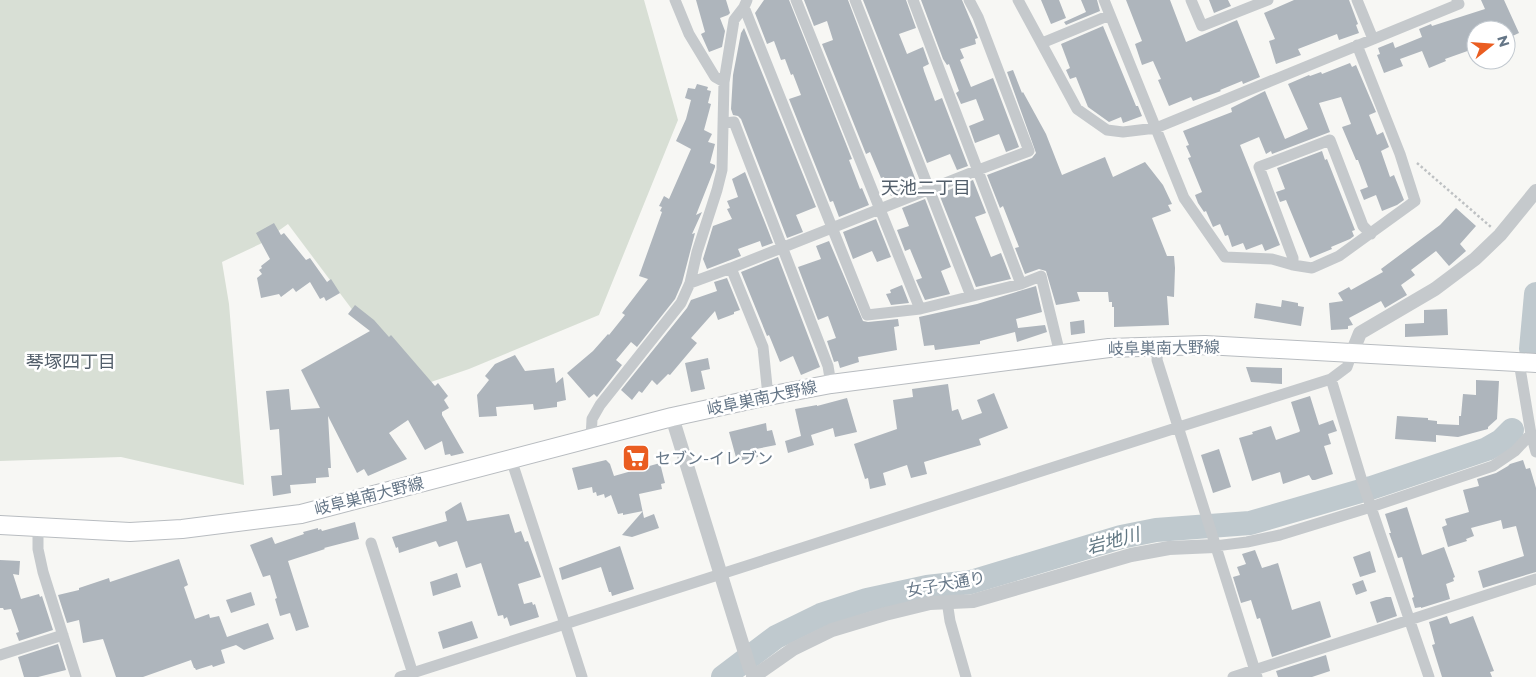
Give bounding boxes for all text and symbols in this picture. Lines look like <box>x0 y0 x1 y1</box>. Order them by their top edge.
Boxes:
north arrow <box>1466 20 1516 70</box>
text: N <box>1493 33 1514 49</box>
district label: 天池二丁目 <box>881 177 971 199</box>
street label: 岐阜巣南大野線 <box>1108 338 1220 358</box>
district label: 琴塚四丁目 <box>26 351 116 373</box>
street label: 岐阜巣南大野線 <box>705 377 819 419</box>
supermarket icon: セブン-イレブン <box>621 443 651 473</box>
place label: セブン-イレブン <box>655 449 773 468</box>
street label: 岐阜巣南大野線 <box>312 473 426 519</box>
water label: 岩地川 <box>1084 523 1144 559</box>
street label: 女子大通り <box>905 568 987 600</box>

